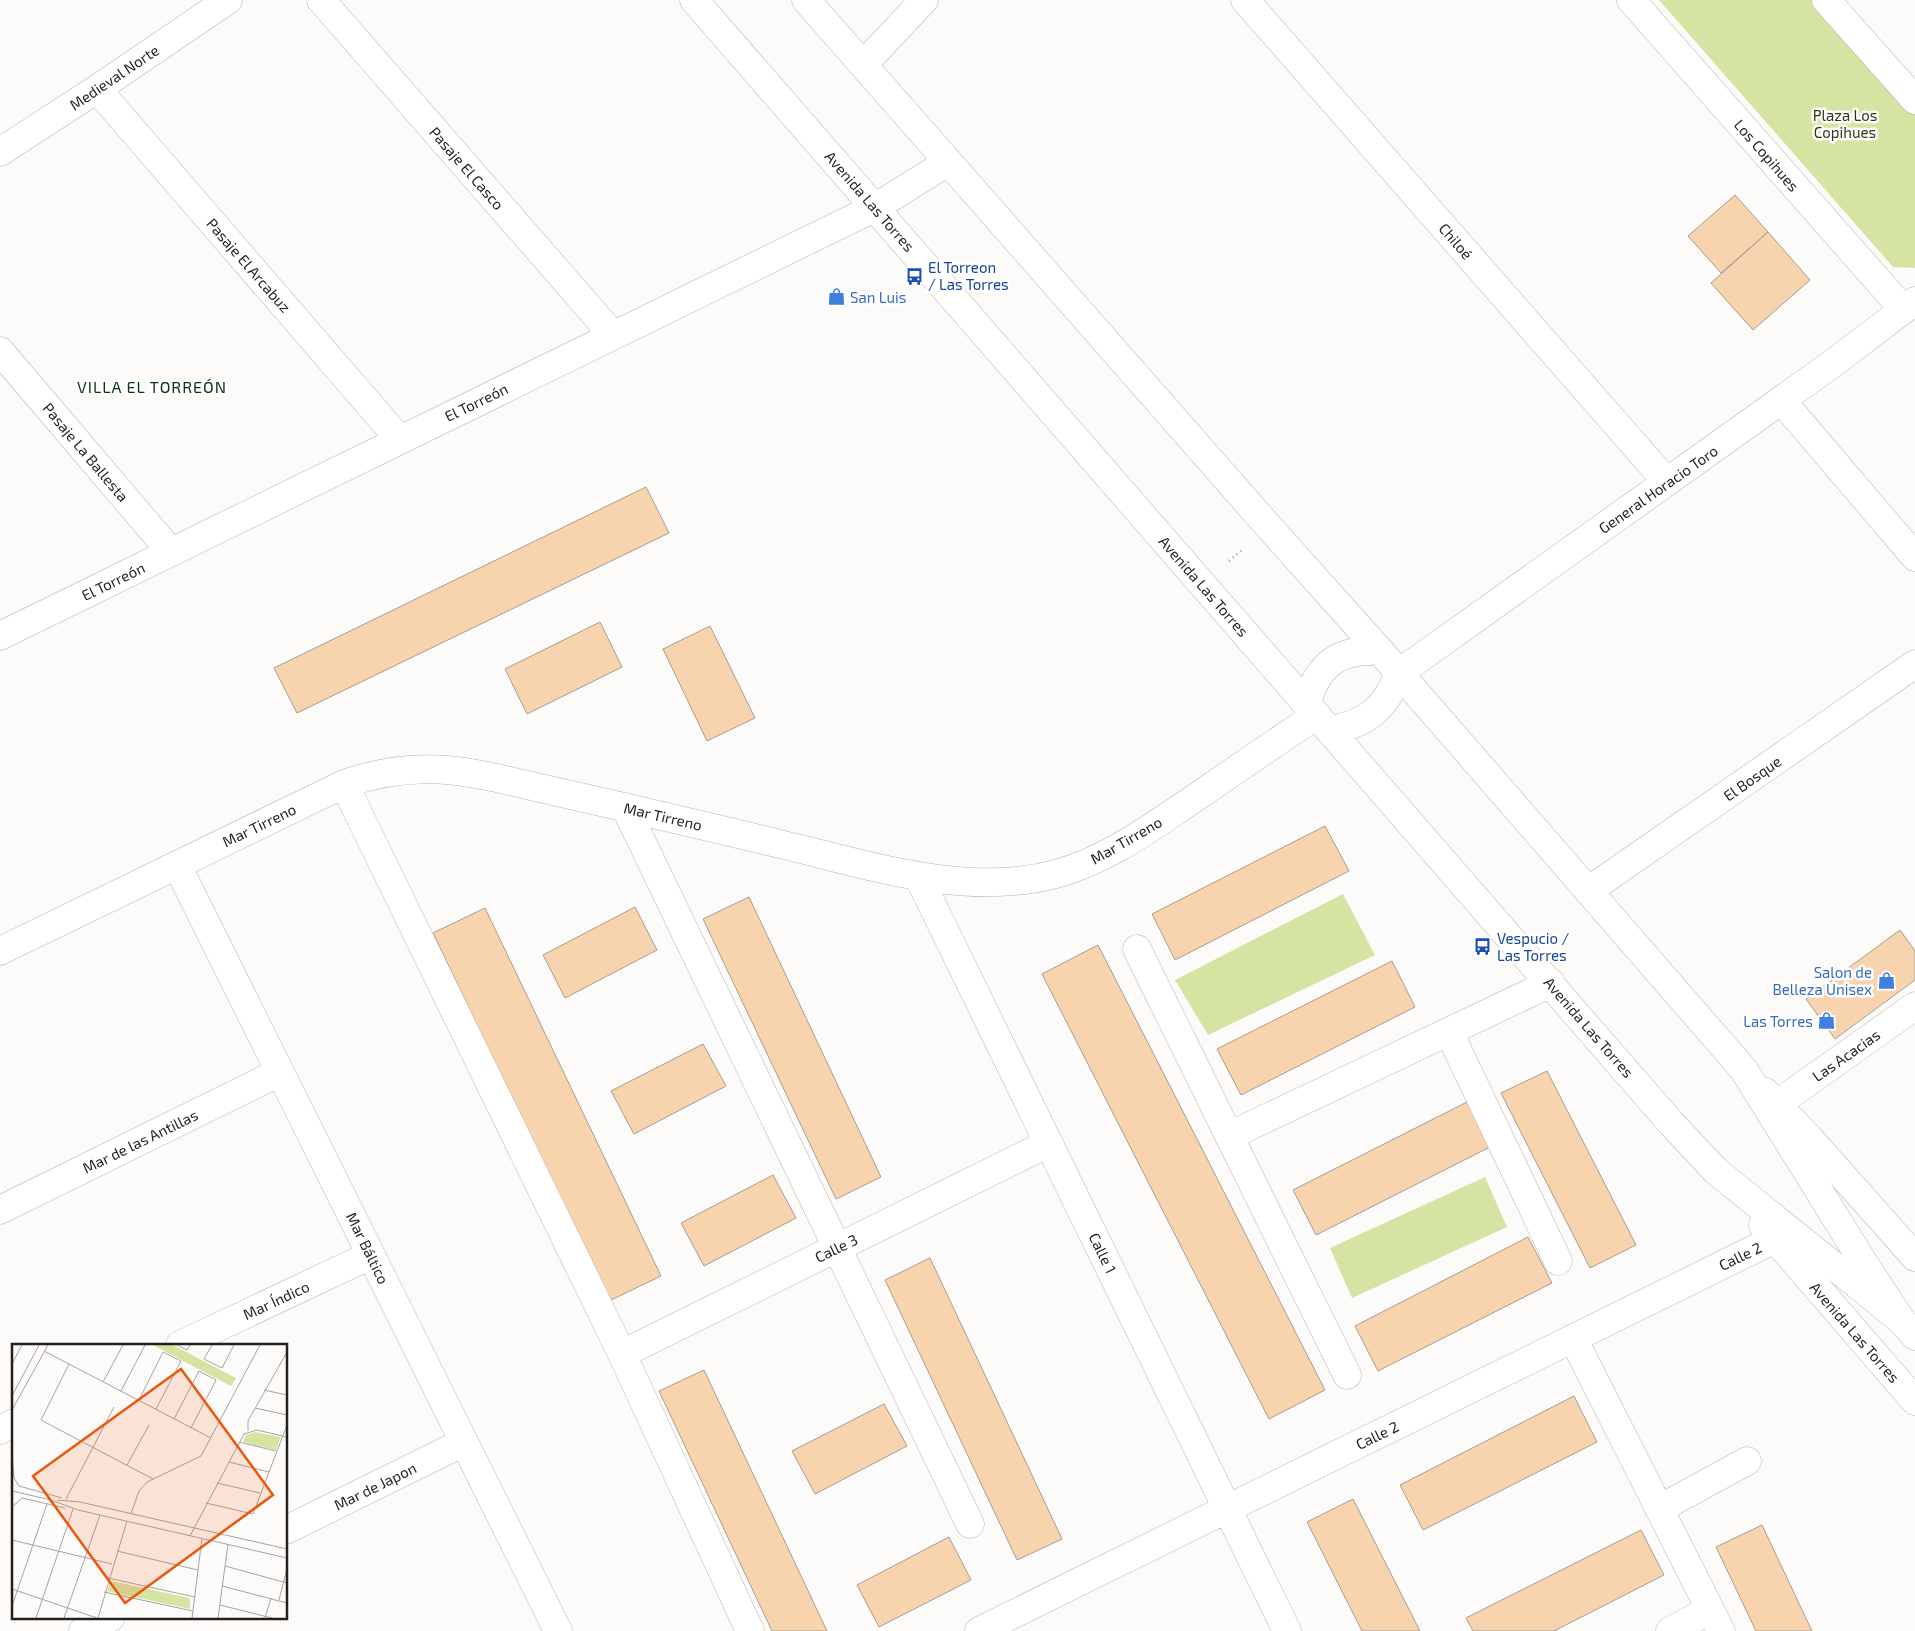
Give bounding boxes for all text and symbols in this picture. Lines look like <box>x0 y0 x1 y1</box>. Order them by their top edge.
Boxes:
street label: Medieval Norte <box>66 40 162 114</box>
park label: Plaza Los Copihues <box>1813 106 1877 141</box>
street label: Los Copihues <box>1731 115 1803 195</box>
street label: Pasaje El Casco <box>425 123 508 214</box>
street label: Avenida Las Torres <box>821 147 919 255</box>
street label: Pasaje El Arcabuz <box>202 214 295 316</box>
street label: Chiloé <box>1435 219 1477 263</box>
place label: El Torreon / Las Torres <box>928 258 1009 293</box>
bus stop icon: El Torreon / Las Torres <box>904 266 924 286</box>
shop icon: San Luis <box>826 287 846 307</box>
place label: San Luis <box>850 288 906 306</box>
district label: VILLA EL TORREÓN <box>77 377 227 396</box>
street label: El Torreón <box>441 379 511 425</box>
street label: Pasaje La Ballesta <box>39 399 133 506</box>
street label: General Horacio Toro <box>1595 441 1721 537</box>
street label: Avenida Las Torres <box>1155 532 1253 640</box>
street label: El Torreón <box>78 558 148 604</box>
street label: El Bosque <box>1720 752 1784 804</box>
street label: Mar Tirreno <box>622 798 704 834</box>
street label: Mar Tirreno <box>219 799 299 851</box>
street label: Mar Tirreno <box>1087 812 1165 868</box>
place label: Vespucio / Las Torres <box>1497 929 1569 964</box>
bus stop icon: Vespucio / Las Torres <box>1473 937 1493 957</box>
place label: Salon de Belleza Unisex <box>1772 963 1872 998</box>
shop icon: Salon de Belleza Unisex <box>1876 971 1896 991</box>
street label: Avenida Las Torres <box>1540 973 1638 1081</box>
shop icon: Las Torres <box>1817 1011 1837 1031</box>
place label: Las Torres <box>1743 1012 1813 1030</box>
street label: Las Acacias <box>1809 1025 1883 1085</box>
street label: Mar de las Antillas <box>79 1105 201 1177</box>
street label: Mar Báltico <box>343 1209 393 1287</box>
street label: Calle 3 <box>812 1230 860 1266</box>
street label: Calle 1 <box>1085 1230 1121 1276</box>
street label: Calle 2 <box>1716 1238 1764 1274</box>
street label: Mar Índico <box>240 1277 312 1323</box>
street label: Avenida Las Torres <box>1806 1278 1904 1386</box>
inset map <box>12 1344 288 1618</box>
street label: Calle 2 <box>1353 1417 1401 1453</box>
street label: Mar de Japon <box>331 1458 419 1514</box>

